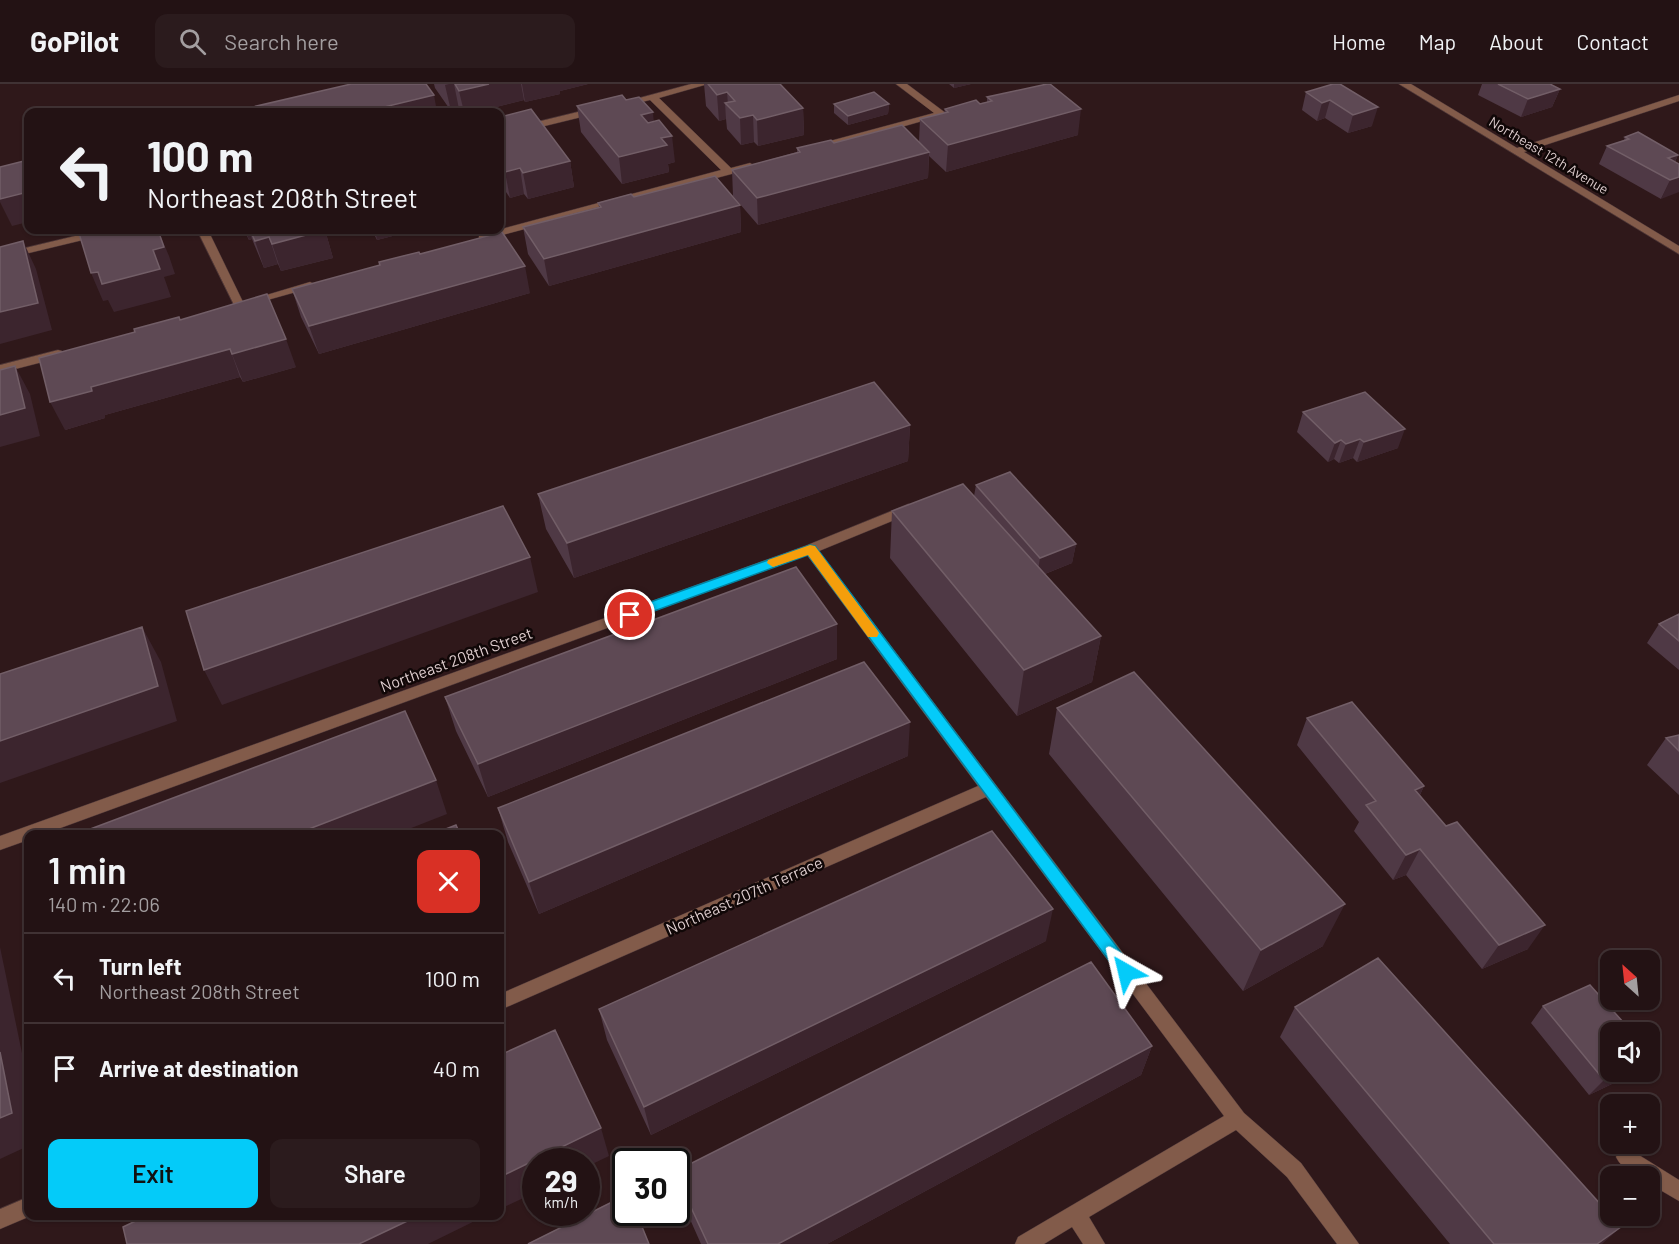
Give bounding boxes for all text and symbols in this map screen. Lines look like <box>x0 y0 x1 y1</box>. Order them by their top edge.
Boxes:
search box <box>155 14 575 68</box>
text: GoPilot <box>30 24 119 58</box>
icon: search <box>176 25 209 58</box>
text: Search here <box>224 28 339 54</box>
text: Home <box>1332 29 1386 54</box>
text: Map <box>1419 29 1456 54</box>
text: About <box>1489 29 1544 54</box>
text: Contact <box>1577 29 1649 54</box>
street label: Northeast 12th Avenue <box>1486 113 1612 197</box>
text: 100 m <box>147 130 253 180</box>
icon: left <box>48 132 126 210</box>
text: Northeast 208th Street <box>147 181 418 213</box>
pin <box>604 589 655 640</box>
icon: arrive <box>613 598 646 631</box>
street label: Northeast 208th Street <box>377 623 535 695</box>
text: 1 min <box>48 848 127 891</box>
button: close <box>417 850 480 913</box>
street label: Northeast 207th Terrace <box>663 852 825 938</box>
text: 140 m · 22:06 <box>48 892 160 916</box>
position arrow <box>1094 940 1158 1004</box>
north arrow <box>1600 950 1660 1010</box>
map controls <box>1600 950 1660 1226</box>
text: Turn left <box>99 953 182 979</box>
icon: left <box>48 962 81 995</box>
text: 100 m <box>425 965 480 991</box>
text: Northeast 208th Street <box>99 979 300 1003</box>
button: sound <box>1600 1022 1660 1082</box>
icon: arrive <box>48 1052 81 1085</box>
text: Arrive at destination <box>99 1055 298 1081</box>
text: 40 m <box>433 1055 480 1081</box>
button: + <box>1600 1094 1660 1154</box>
button: Exit <box>48 1139 258 1208</box>
button: Share <box>270 1139 480 1208</box>
speed limit sign: 30 <box>612 1148 690 1226</box>
text: 29 <box>545 1162 577 1198</box>
button: − <box>1600 1166 1660 1226</box>
text: km/h <box>544 1193 578 1211</box>

